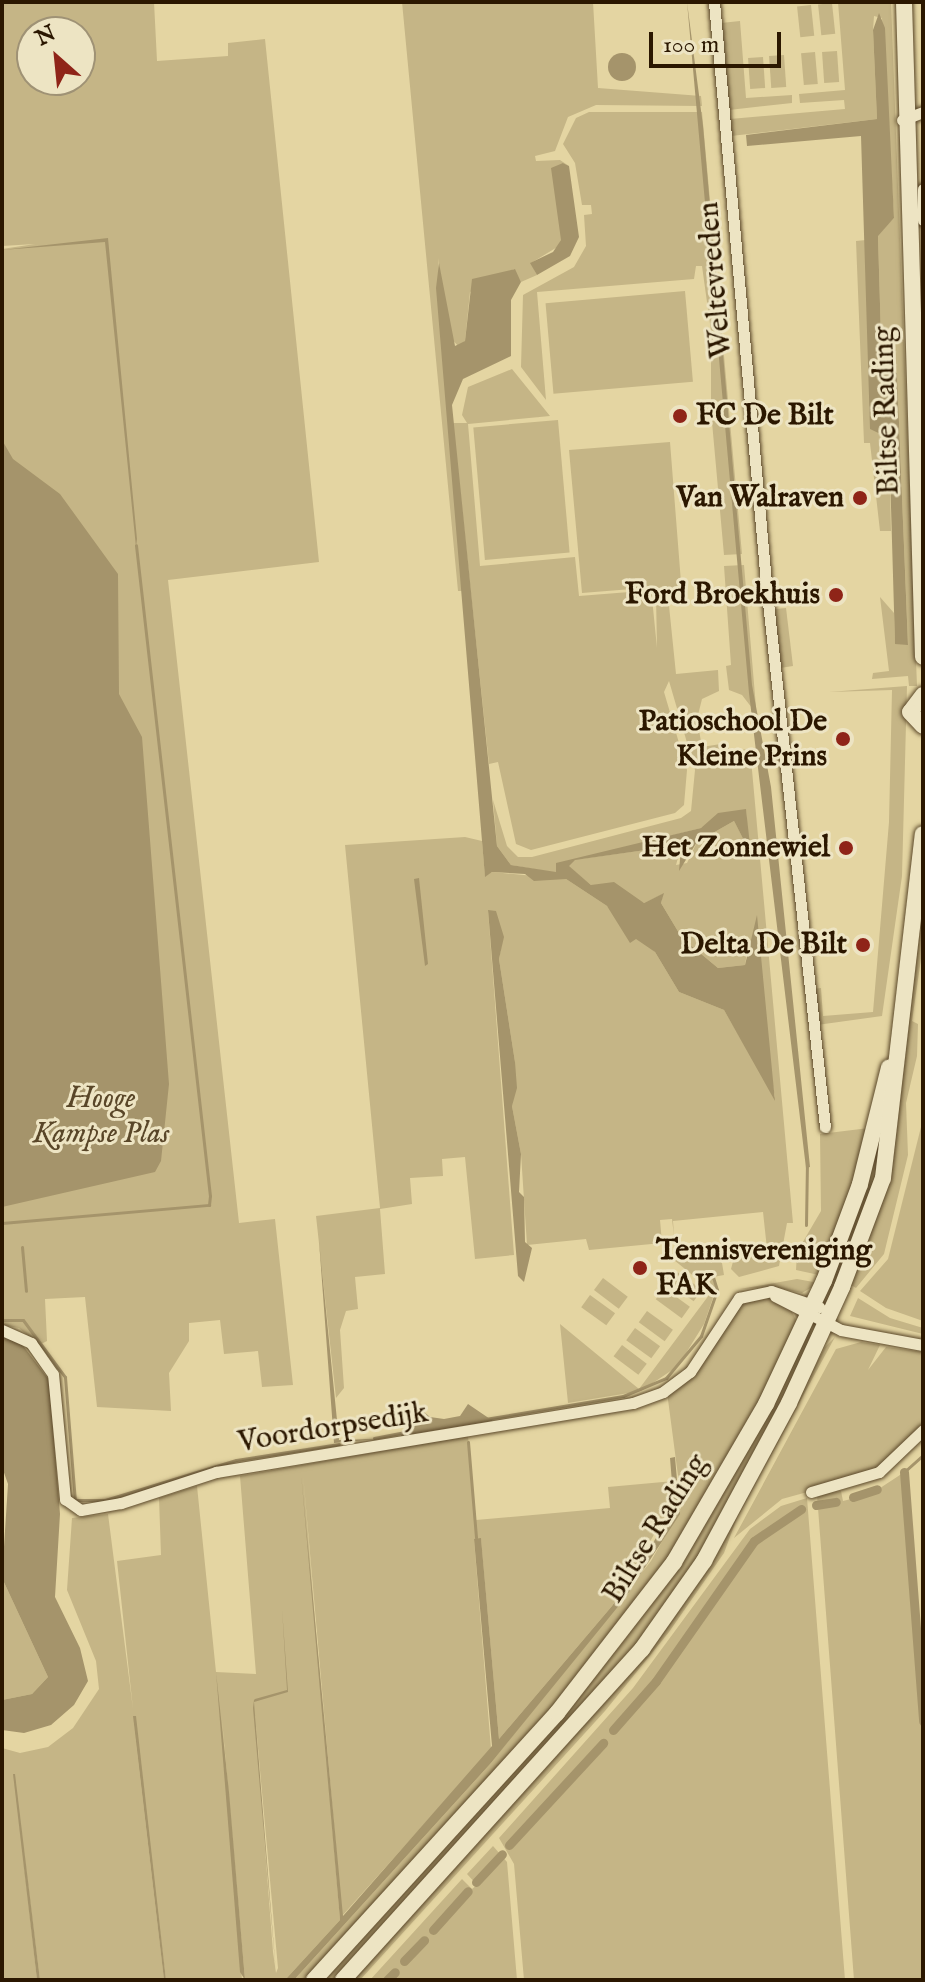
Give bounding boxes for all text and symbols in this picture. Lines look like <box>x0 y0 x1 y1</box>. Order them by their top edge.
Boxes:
north arrow <box>16 16 96 96</box>
scale bar <box>653 16 785 66</box>
text: N <box>31 20 61 53</box>
text: 100 m <box>663 30 719 61</box>
street label: Weltevreden <box>691 200 741 360</box>
street label: Biltse Rading <box>866 326 908 496</box>
place label: FC De Bilt <box>696 398 834 434</box>
marker: FC De Bilt <box>671 407 689 425</box>
place label: Van Walraven <box>676 480 844 516</box>
marker: Van Walraven <box>851 489 869 507</box>
place label: Ford Broekhuis <box>625 577 820 613</box>
marker: Ford Broekhuis <box>827 586 845 604</box>
place label: Patioschool De Kleine Prins <box>638 704 827 774</box>
marker: Patioschool De Kleine Prins <box>834 730 852 748</box>
place label: Het Zonnewiel <box>642 830 830 866</box>
marker: Het Zonnewiel <box>837 839 855 857</box>
place label: Delta De Bilt <box>680 927 847 963</box>
marker: Delta De Bilt <box>854 936 872 954</box>
park label: Hooge Kampse Plas <box>33 1081 169 1152</box>
place label: Tennisvereniging FAK <box>656 1233 872 1304</box>
marker: Tennisvereniging FAK <box>631 1259 649 1277</box>
street label: Voordorpsedijk <box>235 1395 431 1461</box>
street label: Biltse Rading <box>596 1448 716 1610</box>

